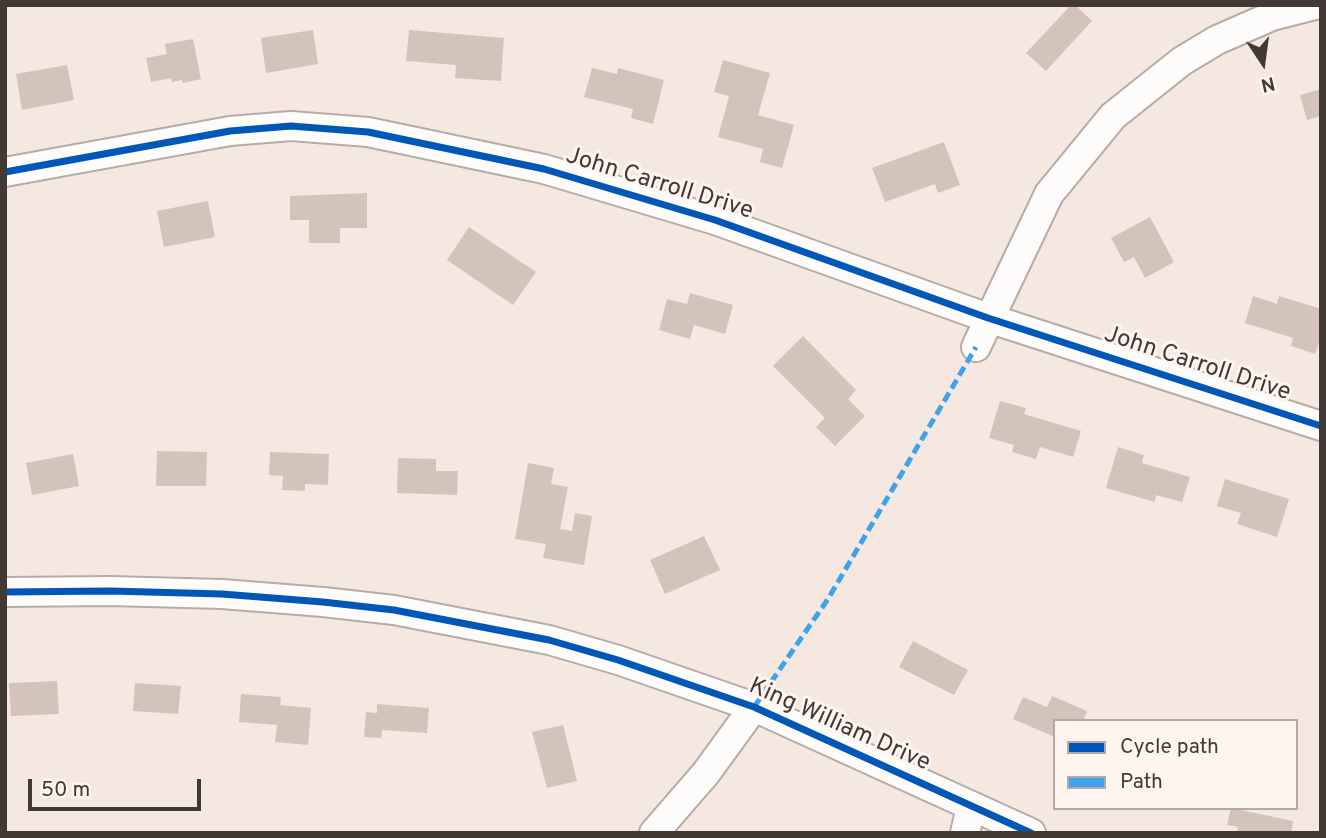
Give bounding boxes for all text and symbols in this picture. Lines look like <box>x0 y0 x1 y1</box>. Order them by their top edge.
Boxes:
north arrow <box>1228 28 1298 98</box>
text: N <box>1258 70 1277 97</box>
street label: John Carroll Drive <box>562 143 756 227</box>
street label: John Carroll Drive <box>1100 321 1294 409</box>
street label: King William Drive <box>744 673 934 779</box>
legend <box>1053 719 1298 810</box>
text: Cycle path <box>1120 734 1219 761</box>
scale bar <box>32 764 205 808</box>
text: Path <box>1120 769 1163 796</box>
text: 50 m <box>41 777 90 804</box>

